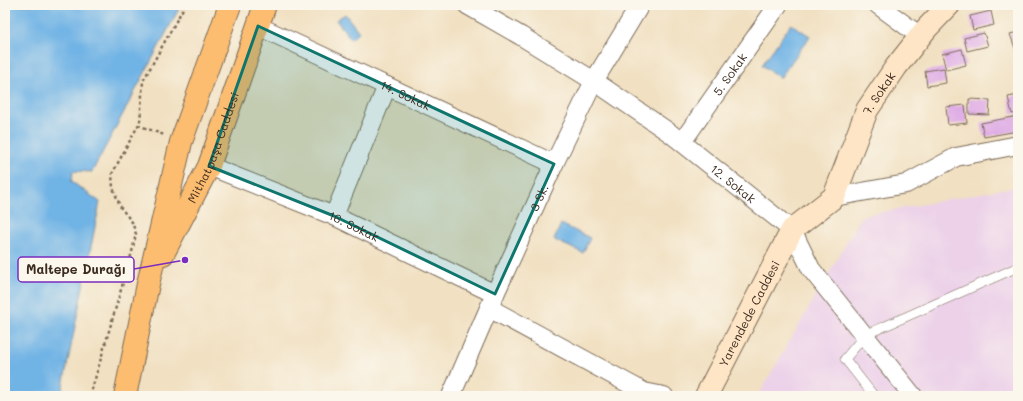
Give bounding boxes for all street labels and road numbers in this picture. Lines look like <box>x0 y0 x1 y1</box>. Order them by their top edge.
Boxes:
street label: 5. Sokak <box>709 50 750 98</box>
street label: 7. Sokak <box>858 68 899 116</box>
street label: 14. Sokak <box>378 76 434 114</box>
street label: Mithatpaşa Caddesi <box>183 90 242 206</box>
street label: 12. Sokak <box>707 160 759 206</box>
street label: 3 Sk. <box>526 182 552 213</box>
street label: 16. Sokak <box>327 207 382 245</box>
street label: Yarendede Caddesi <box>715 258 783 369</box>

